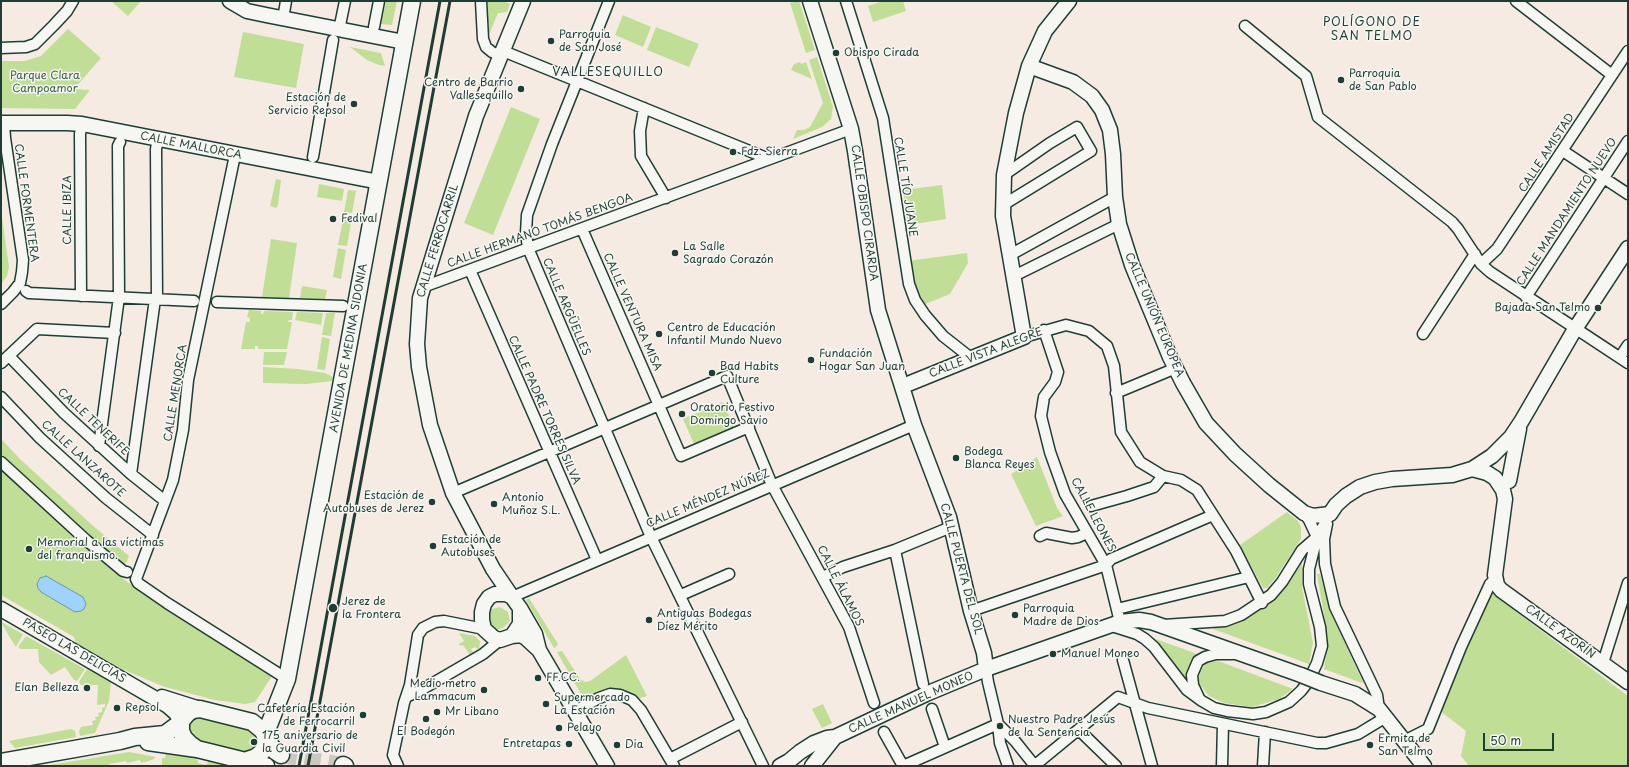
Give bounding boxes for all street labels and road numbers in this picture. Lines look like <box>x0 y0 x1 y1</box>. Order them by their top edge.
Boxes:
street label: CALLE AMISTAD <box>1516 111 1578 195</box>
street label: CALLE MALLORCA <box>139 130 243 162</box>
street label: CALLE TÍO JUANE <box>891 136 919 238</box>
street label: CALLE MANDAMIENTO NUEVO <box>1514 136 1620 288</box>
street label: CALLE FORMENTERA <box>11 143 41 263</box>
street label: CALLE OBISPO CIRARDA <box>848 144 880 282</box>
street label: CALLE IBIZA <box>61 175 75 245</box>
street label: CALLE FERROCARRIL <box>414 183 462 299</box>
street label: CALLE HERMANO TOMÁS BENGOA <box>445 191 635 271</box>
street label: CALLE VENTURA MISA <box>600 251 664 373</box>
street label: CALLE UNIÓN EUROPEA <box>1122 251 1186 379</box>
street label: CALLE ARGÜELLES <box>539 256 593 358</box>
street label: AVENIDA DE MEDINA SIDONIA <box>328 262 370 434</box>
street label: CALLE VISTA ALEGRE <box>927 325 1045 381</box>
street label: CALLE PADRE TORRES SILVA <box>505 334 583 486</box>
street label: CALLE MENORCA <box>162 343 190 443</box>
street label: CALLE TENERIFE <box>55 386 131 458</box>
street label: CALLE LANZAROTE <box>38 418 128 500</box>
street label: CALLE MÉNDEZ NÚÑEZ <box>644 467 772 531</box>
street label: CALLE LEONES <box>1068 475 1118 555</box>
street label: CALLE PUERTA DEL SOL <box>937 502 985 636</box>
street label: CALLE ÁLAMOS <box>814 543 866 629</box>
street label: CALLE AZORÍN <box>1523 602 1597 662</box>
street label: PASEO LAS DELICIAS <box>20 616 128 686</box>
street label: CALLE MANUEL MONEO <box>846 669 976 737</box>

